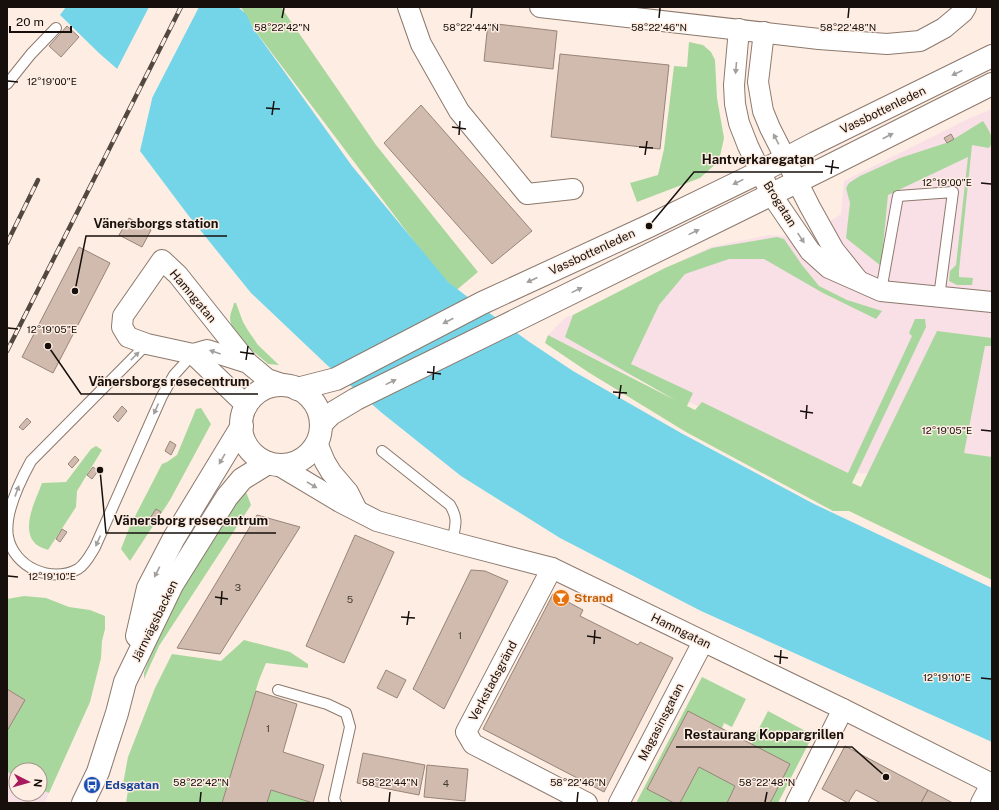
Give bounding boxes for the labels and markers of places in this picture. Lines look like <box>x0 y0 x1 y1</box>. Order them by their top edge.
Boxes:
callout: Hantverkaregatan <box>694 147 823 172</box>
callout: Vänersborgs station <box>86 211 227 236</box>
callout: Vänersborgs resecentrum <box>81 369 258 394</box>
callout: Vänersborg resecentrum <box>106 508 276 533</box>
bar icon: Strand <box>551 588 571 608</box>
place label: Strand <box>574 591 613 605</box>
callout: Restaurang Koppargrillen <box>676 722 852 747</box>
bus stop icon: Edsgatan <box>82 775 102 795</box>
place label: Edsgatan <box>105 778 159 792</box>

